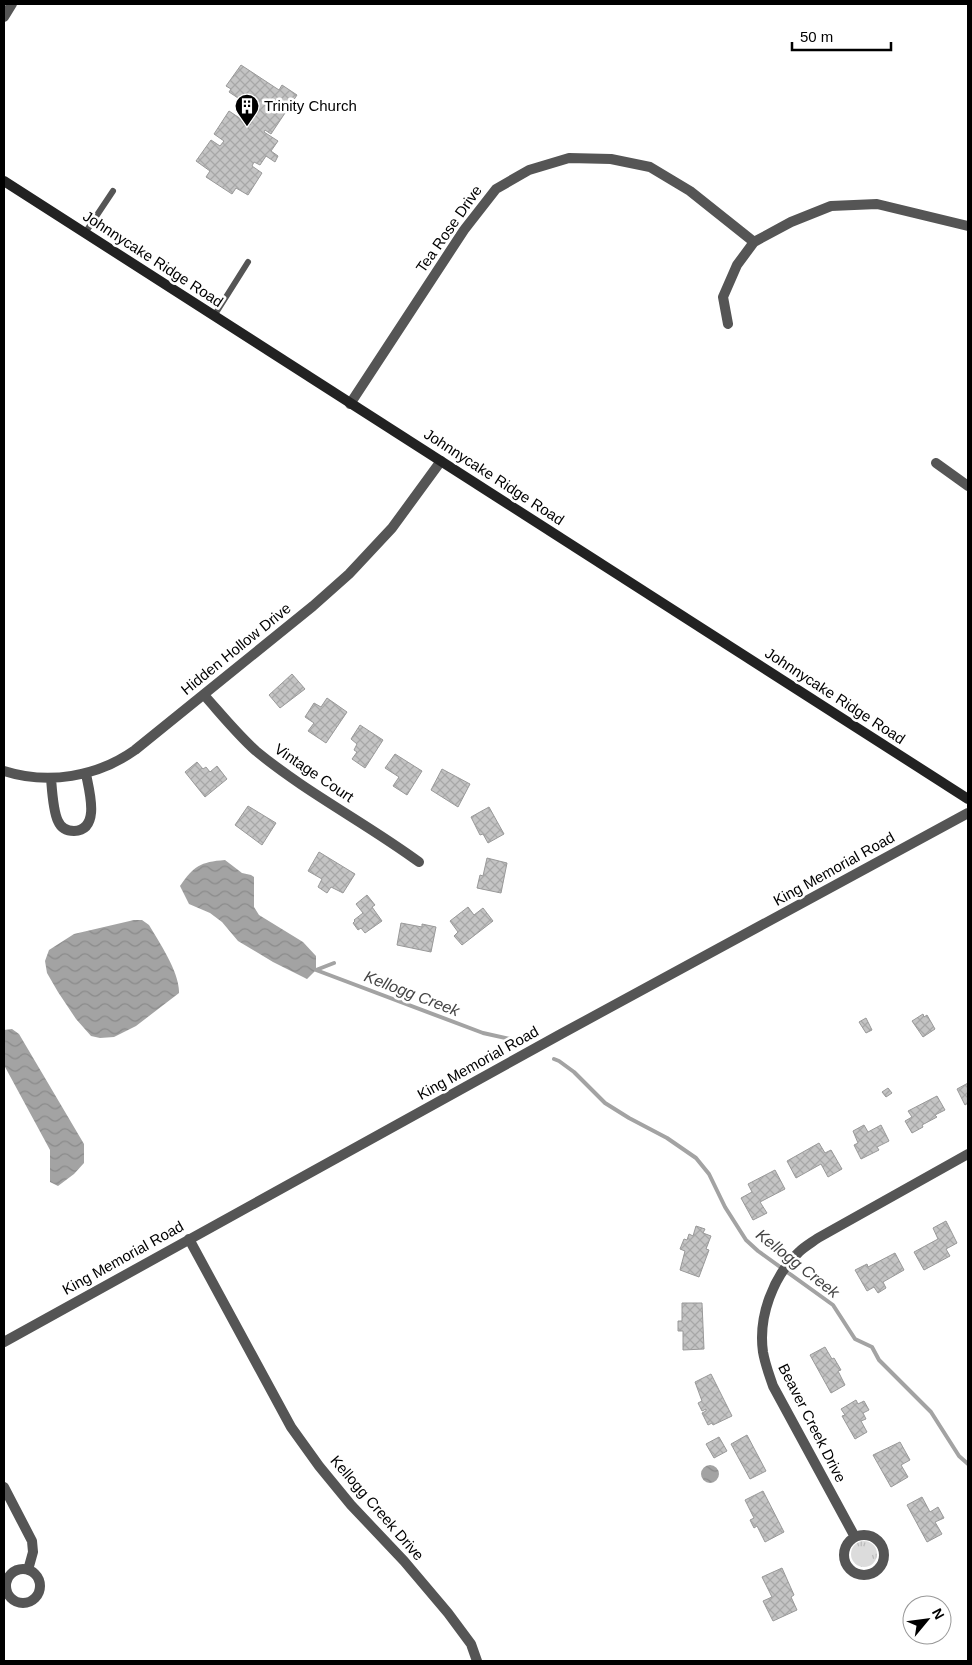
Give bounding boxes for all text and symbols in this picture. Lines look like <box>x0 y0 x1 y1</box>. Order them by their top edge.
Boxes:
scale bar <box>792 20 891 52</box>
text: 50 m <box>800 28 833 45</box>
building icon: Trinity Church <box>234 93 260 127</box>
place label: Trinity Church <box>264 97 357 114</box>
street label: Tea Rose Drive <box>412 182 485 276</box>
street label: Johnnycake Ridge Road <box>80 207 226 310</box>
street label: Johnnycake Ridge Road <box>421 425 567 528</box>
street label: Hidden Hollow Drive <box>178 599 294 698</box>
street label: Johnnycake Ridge Road <box>762 644 908 747</box>
street label: Vintage Court <box>272 740 358 806</box>
street label: King Memorial Road <box>770 828 897 909</box>
water label: Kellogg Creek <box>362 968 463 1020</box>
street label: King Memorial Road <box>414 1022 541 1103</box>
street label: King Memorial Road <box>59 1217 186 1298</box>
water label: Kellogg Creek <box>753 1226 843 1302</box>
street label: Beaver Creek Drive <box>775 1361 850 1485</box>
street label: Kellogg Creek Drive <box>327 1452 428 1564</box>
north arrow <box>902 1595 952 1645</box>
text: N <box>929 1605 948 1622</box>

